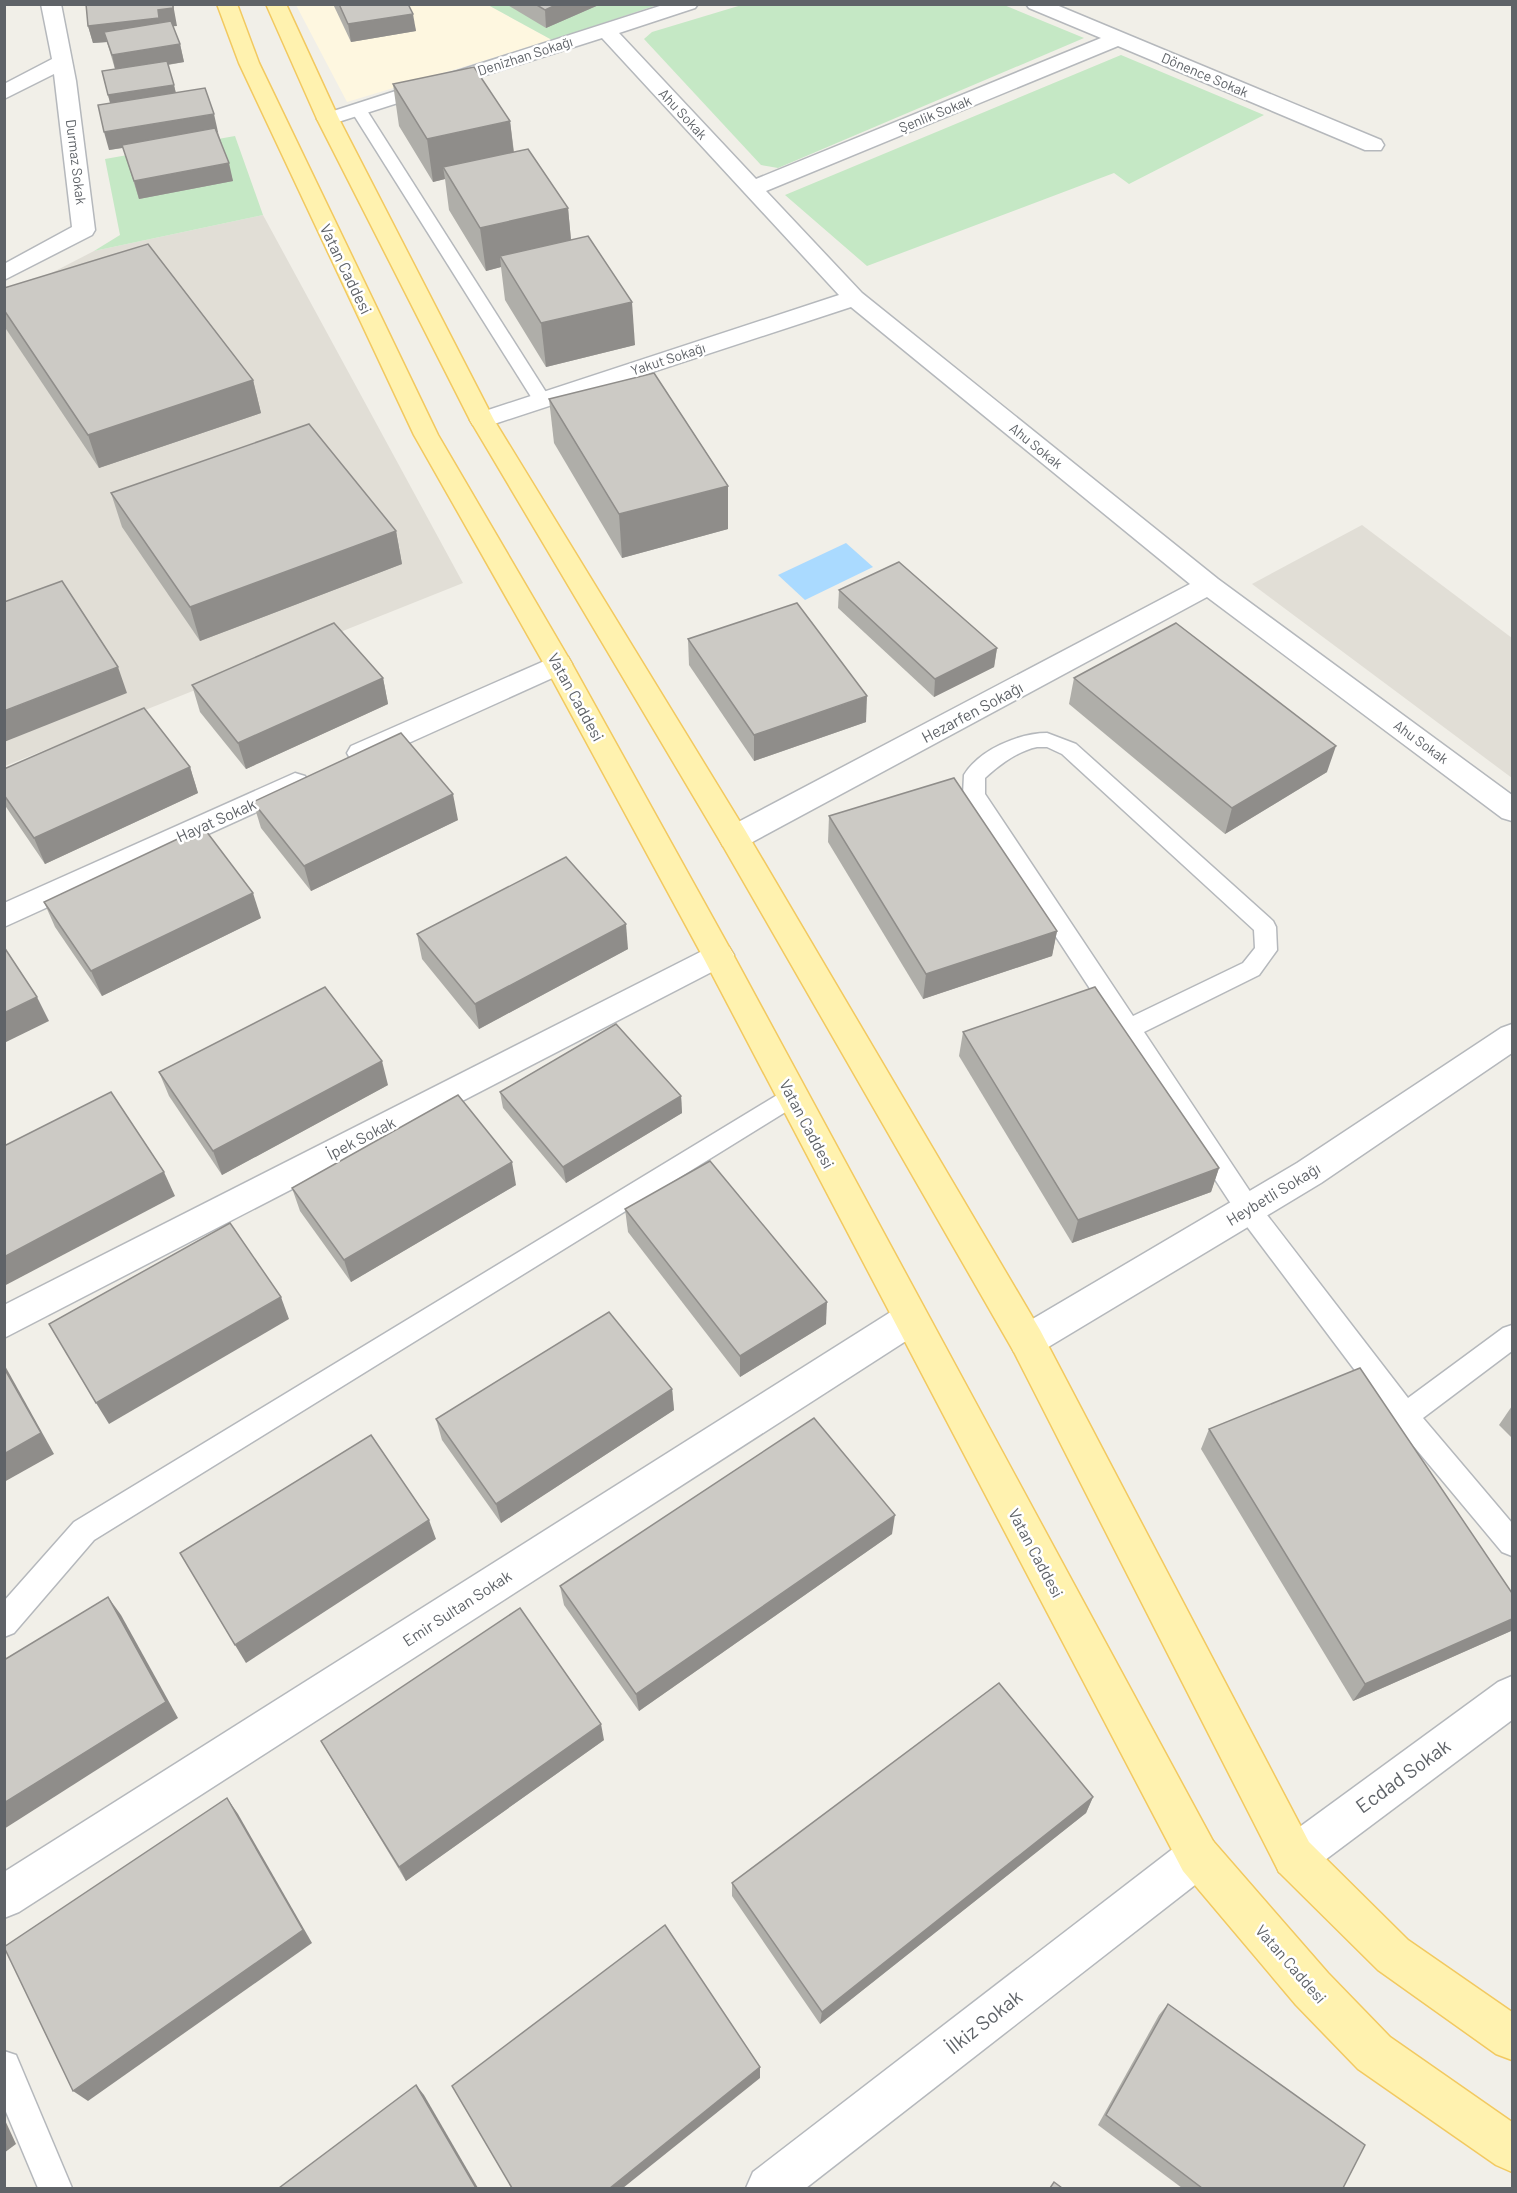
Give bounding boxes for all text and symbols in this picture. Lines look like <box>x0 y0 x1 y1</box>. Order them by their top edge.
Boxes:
street label: Denizhan Sokağı <box>475 32 574 79</box>
street label: Dönence Sokak <box>1159 49 1251 101</box>
street label: Ahu Sokak <box>656 85 711 143</box>
street label: Şenlik Sokak <box>896 91 974 136</box>
street label: Durmaz Sokak <box>63 118 90 205</box>
street label: Vatan Caddesi <box>316 221 376 317</box>
street label: Yakut Sokağı <box>629 339 707 379</box>
street label: Ahu Sokak <box>1006 419 1066 472</box>
street label: Vatan Caddesi <box>544 649 609 744</box>
street label: Hezarfen Sokağı <box>918 677 1026 746</box>
street label: Ahu Sokak <box>1391 716 1452 767</box>
street label: Hayat Sokak <box>173 794 258 846</box>
street label: Vatan Caddesi <box>776 1076 839 1171</box>
street label: İpek Sokak <box>323 1112 398 1163</box>
street label: Heybetli Sokağı <box>1222 1158 1323 1229</box>
street label: Vatan Caddesi <box>1005 1505 1068 1600</box>
street label: Emir Sultan Sokak <box>399 1565 515 1650</box>
street label: Ecdad Sokak <box>1350 1733 1454 1818</box>
street label: Vatan Caddesi <box>1252 1920 1331 2007</box>
street label: İlkiz Sokak <box>940 1984 1026 2059</box>

